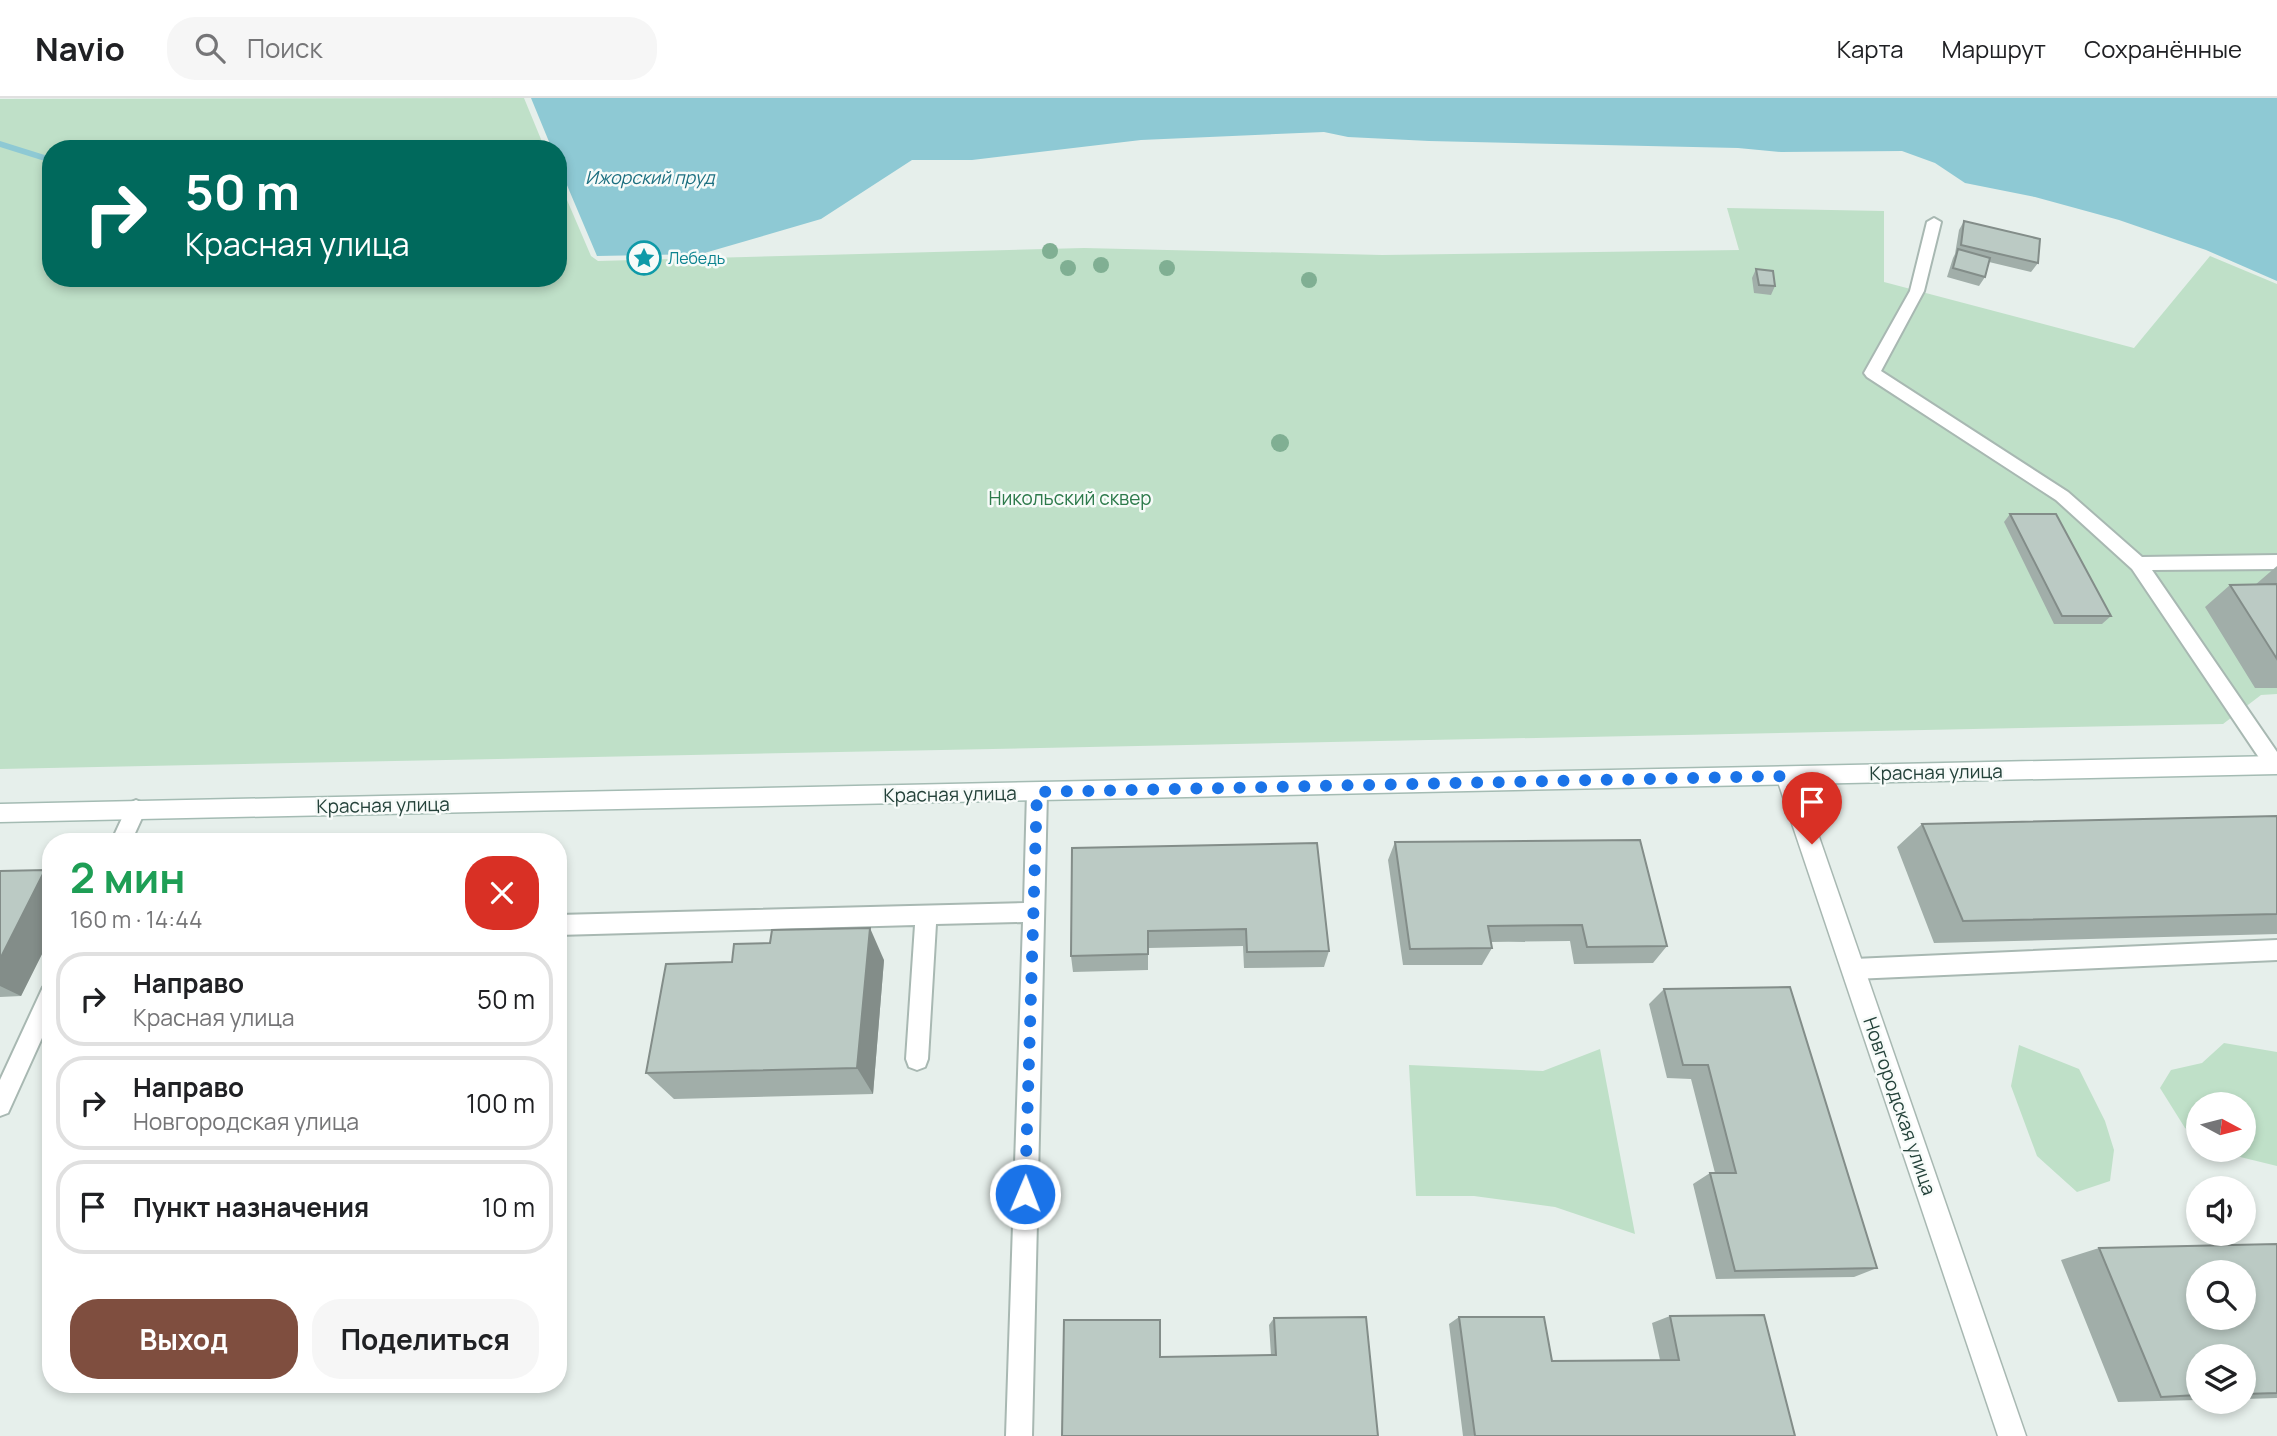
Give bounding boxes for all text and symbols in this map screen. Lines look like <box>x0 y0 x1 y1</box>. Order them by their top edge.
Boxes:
search box <box>167 17 657 80</box>
text: Navio <box>35 26 125 71</box>
icon: search <box>191 29 229 67</box>
text: Поиск <box>247 30 322 66</box>
text: Карта <box>1837 32 1904 65</box>
text: Маршрут <box>1942 32 2046 65</box>
text: Сохранённые <box>2084 32 2242 65</box>
text: 50 m <box>185 158 300 225</box>
water label: Ижорский пруд <box>585 165 716 189</box>
icon: right <box>70 168 161 259</box>
text: Красная улица <box>185 222 410 266</box>
place icon: Лебедь <box>625 239 663 277</box>
place label: Лебедь <box>668 247 725 269</box>
park label: Никольский сквер <box>988 485 1152 511</box>
street label: Красная улица <box>1869 758 2003 786</box>
pin <box>1782 772 1842 844</box>
street label: Красная улица <box>883 780 1017 808</box>
icon: arrive <box>1793 783 1831 821</box>
street label: Красная улица <box>316 791 450 819</box>
text: 2 мин <box>70 848 186 906</box>
button: close <box>465 856 539 930</box>
text: 160 m · 14:44 <box>70 903 203 935</box>
text: Направо <box>133 965 244 1001</box>
icon: right <box>74 980 112 1018</box>
text: 50 m <box>477 981 535 1017</box>
text: Красная улица <box>133 1001 294 1033</box>
street label: Новгородская улица <box>1857 1014 1943 1198</box>
text: Направо <box>133 1069 244 1105</box>
icon: right <box>74 1084 112 1122</box>
text: 100 m <box>466 1085 535 1121</box>
north arrow <box>2186 1092 2256 1162</box>
map controls <box>2186 1092 2256 1414</box>
text: Новгородская улица <box>133 1105 359 1137</box>
position arrow <box>988 1157 1062 1231</box>
button: sound <box>2186 1176 2256 1246</box>
icon: arrive <box>74 1188 112 1226</box>
text: Пункт назначения <box>133 1189 369 1225</box>
text: 10 m <box>482 1189 535 1225</box>
button: search <box>2186 1260 2256 1330</box>
button: Выход <box>70 1299 298 1379</box>
button: Поделиться <box>312 1299 539 1379</box>
button: layers <box>2186 1344 2256 1414</box>

